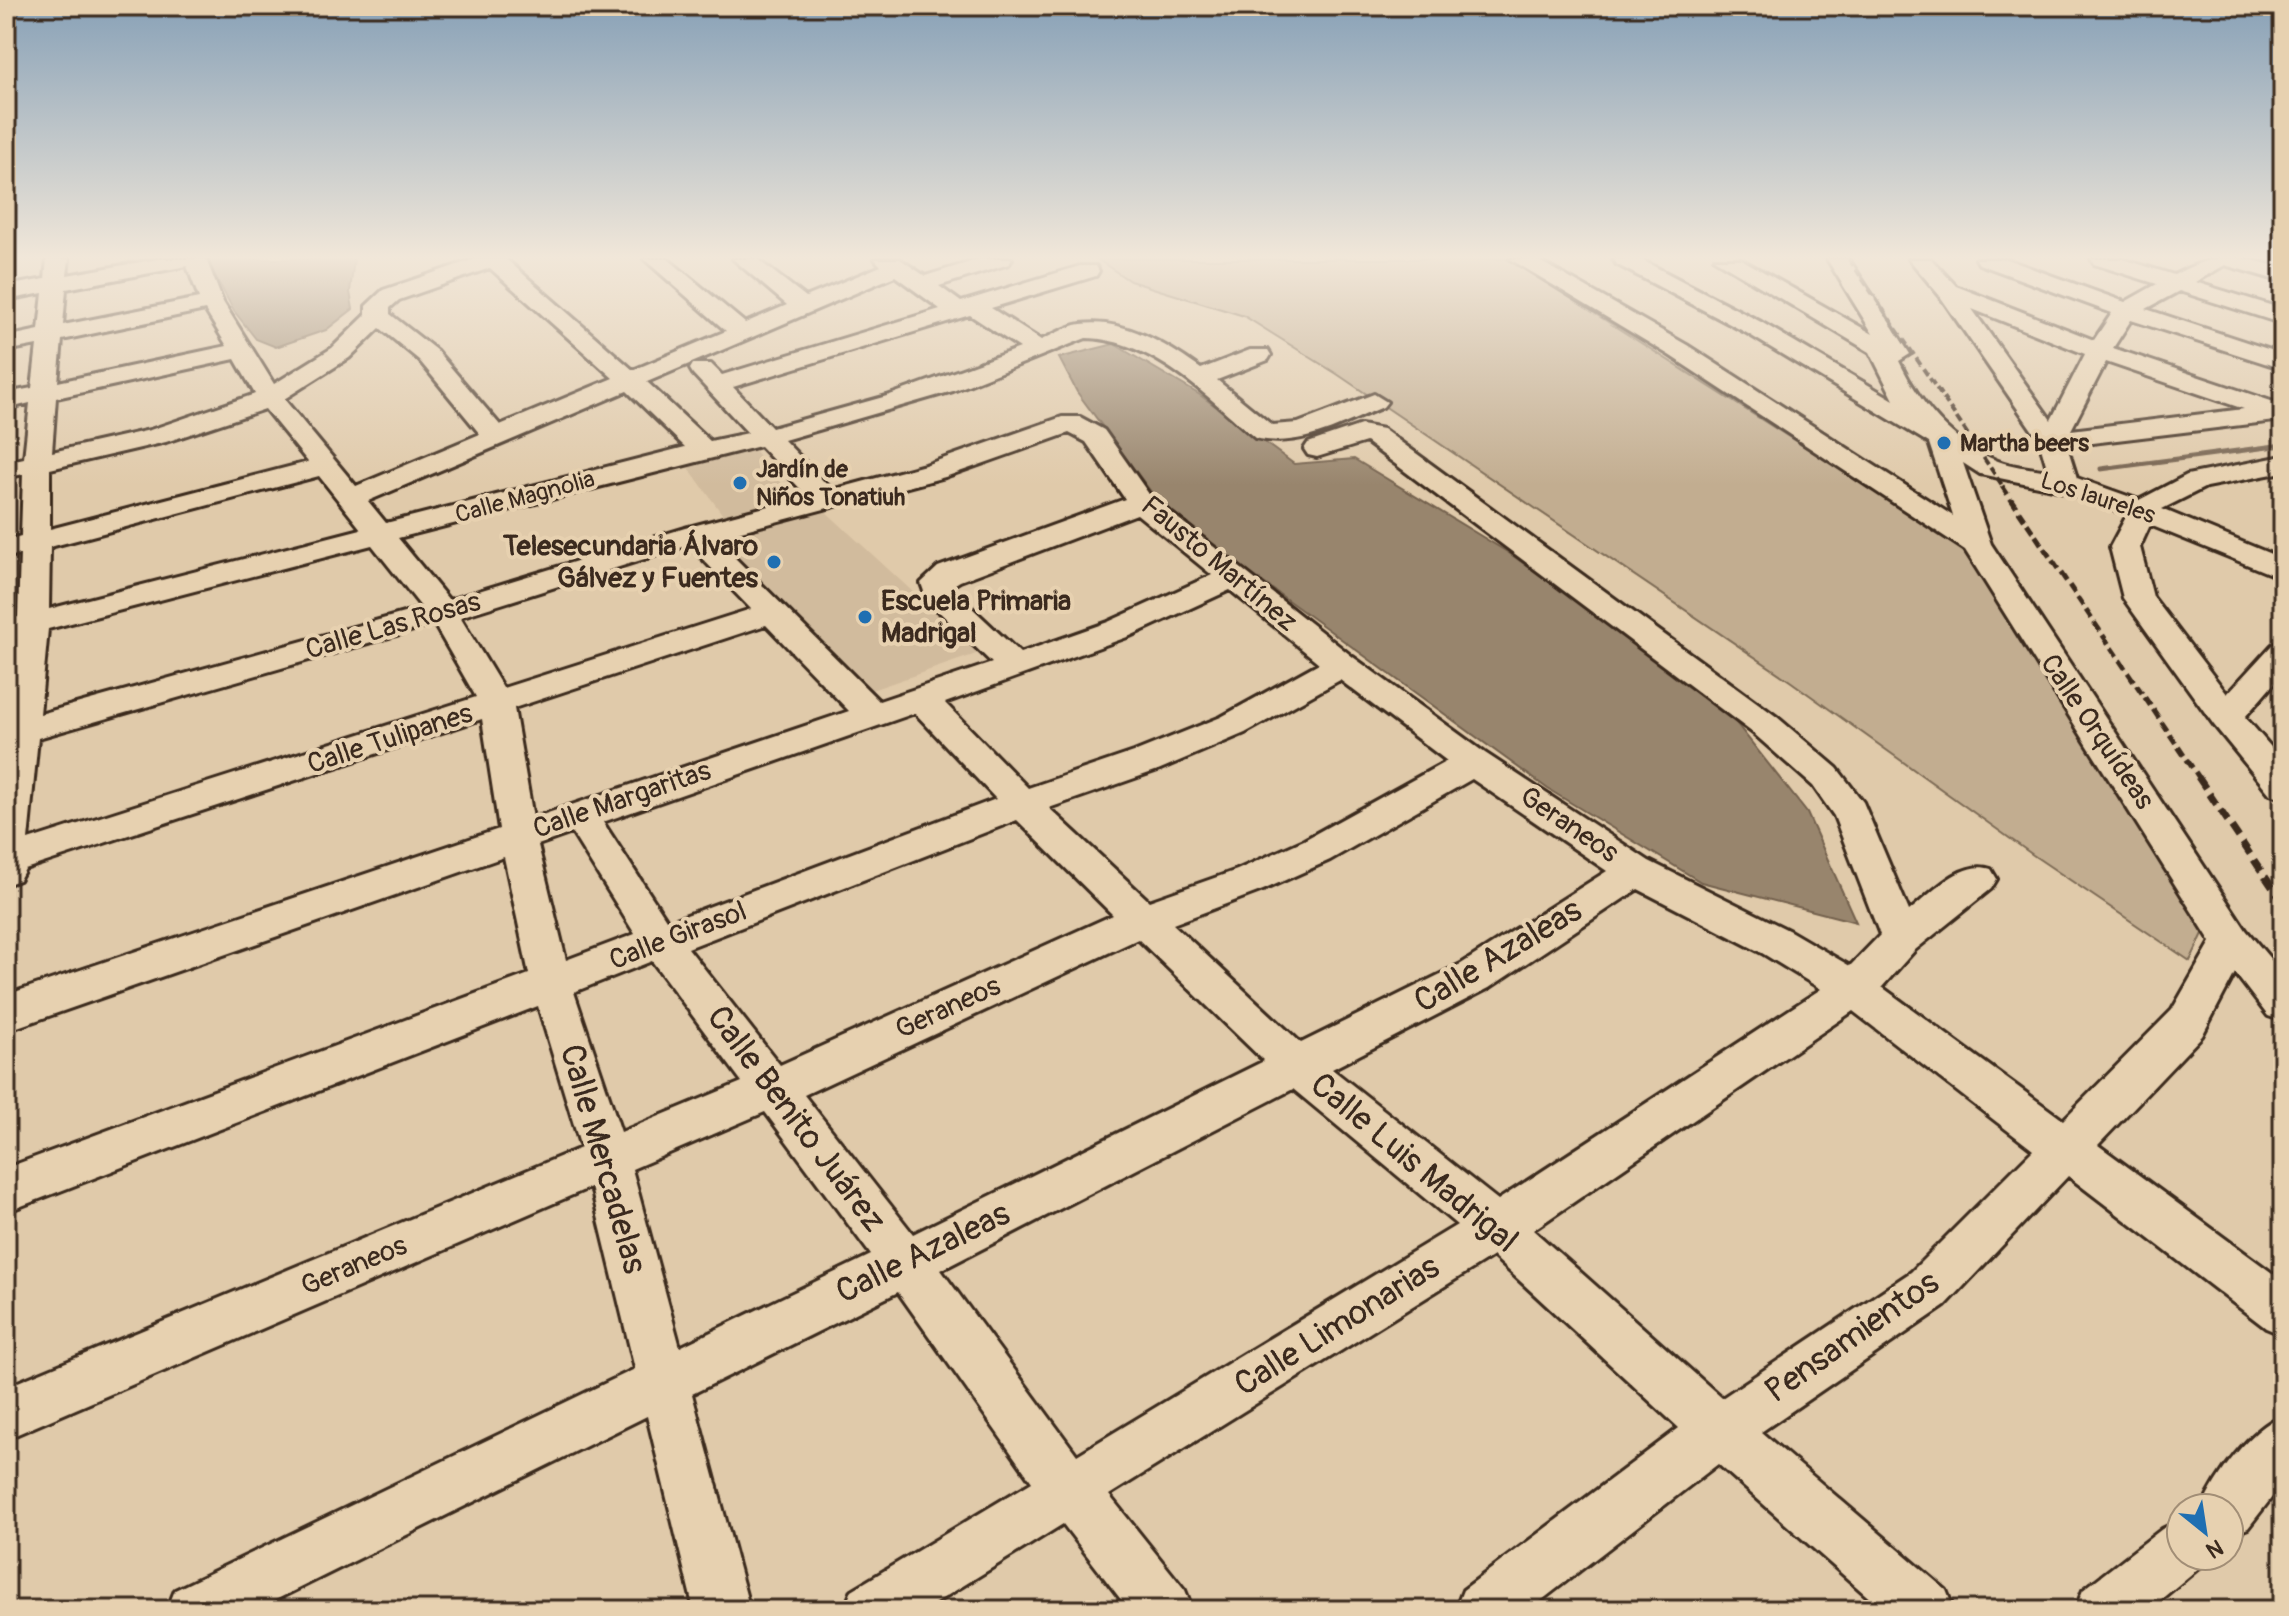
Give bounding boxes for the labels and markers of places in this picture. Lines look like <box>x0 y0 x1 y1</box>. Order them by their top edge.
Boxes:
place label: Martha beers <box>1960 429 2089 458</box>
marker: Martha beers <box>1935 434 1953 452</box>
place label: Jardín de Niños Tonatiuh <box>756 455 905 512</box>
marker: Jardín de Niños Tonatiuh <box>731 474 749 492</box>
place label: Telesecundaria Álvaro Gálvez y Fuentes <box>502 529 758 596</box>
marker: Telesecundaria Álvaro Gálvez y Fuentes <box>765 553 783 571</box>
place label: Escuela Primaria Madrigal <box>881 584 1071 651</box>
marker: Escuela Primaria Madrigal <box>856 608 874 626</box>

